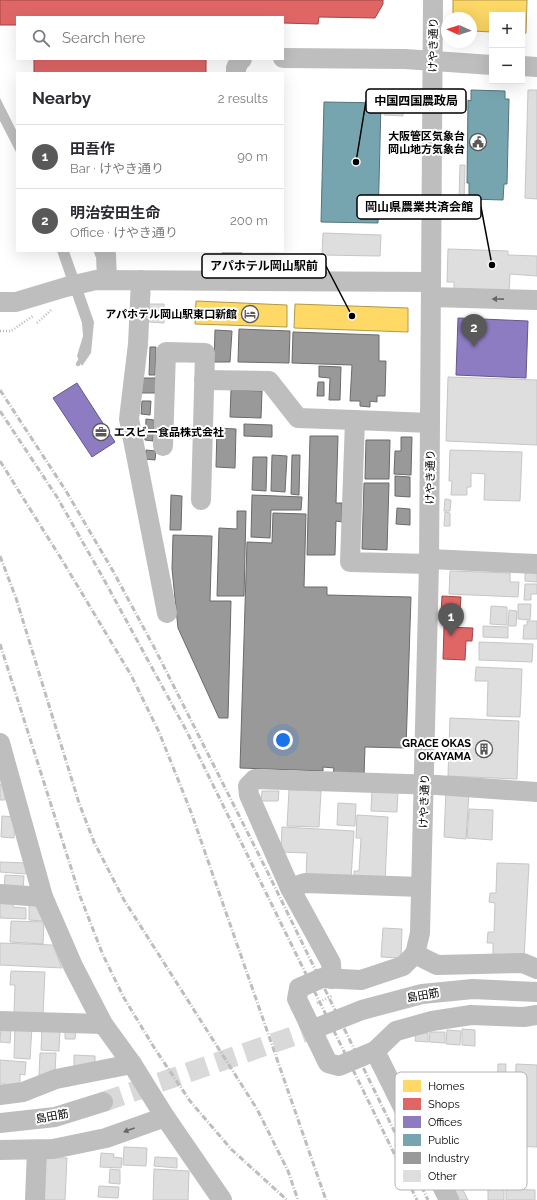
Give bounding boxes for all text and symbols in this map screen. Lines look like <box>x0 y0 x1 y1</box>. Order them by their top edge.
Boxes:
north arrow <box>441 12 477 48</box>
map controls <box>489 12 525 84</box>
button: + <box>489 12 525 48</box>
search box <box>16 16 284 60</box>
street label: けやき通り <box>427 17 440 73</box>
icon: search <box>30 27 52 49</box>
text: Search here <box>62 29 145 47</box>
button: − <box>489 48 525 84</box>
text: Nearby <box>32 88 91 108</box>
callout: 中国四国農政局 <box>366 89 466 113</box>
text: 2 results <box>218 91 268 106</box>
text: 中国四国農政局 <box>374 94 458 108</box>
place label: 大阪管区気象台 岡山地方気象台 <box>388 130 465 156</box>
public building icon: 大阪管区気象台 岡山地方気象台 <box>468 132 488 152</box>
text: 田吾作 <box>70 140 115 158</box>
text: 1 <box>42 149 48 164</box>
text: 90 m <box>237 149 268 164</box>
text: Bar · けやき通り <box>70 161 164 176</box>
callout: 岡山県農業共済会館 <box>357 195 481 219</box>
text: 岡山県農業共済会館 <box>365 200 473 214</box>
text: 明治安田生命 <box>70 204 160 222</box>
text: 2 <box>41 213 49 228</box>
text: 200 m <box>230 213 268 228</box>
text: Office · けやき通り <box>70 225 178 240</box>
callout: アパホテル岡山駅前 <box>202 254 326 278</box>
text: アパホテル岡山駅前 <box>210 259 318 273</box>
one-way arrow <box>491 296 504 302</box>
hotel icon: アパホテル岡山駅東口新館 <box>240 304 260 324</box>
place label: アパホテル岡山駅東口新館 <box>105 308 237 321</box>
pin: 2 <box>461 314 487 347</box>
office icon: エスビー食品株式会社 <box>91 422 111 442</box>
place label: エスビー食品株式会社 <box>114 426 224 439</box>
street label: けやき通り <box>424 449 437 505</box>
pin: 1 <box>438 603 464 636</box>
your location <box>273 730 293 750</box>
place label: GRACE OKAS OKAYAMA <box>402 737 472 763</box>
building icon: GRACE OKAS OKAYAMA <box>474 739 494 759</box>
street label: けやき通り <box>417 773 432 829</box>
street label: 島田筋 <box>406 986 440 1005</box>
legend <box>395 1072 527 1190</box>
text: Homes <box>428 1080 464 1093</box>
text: Shops <box>428 1098 460 1111</box>
street label: 島田筋 <box>35 1107 70 1126</box>
text: Offices <box>428 1116 462 1129</box>
one-way arrow <box>122 1128 134 1134</box>
text: Public <box>428 1134 460 1147</box>
text: Industry <box>428 1152 469 1165</box>
text: Other <box>428 1170 457 1183</box>

